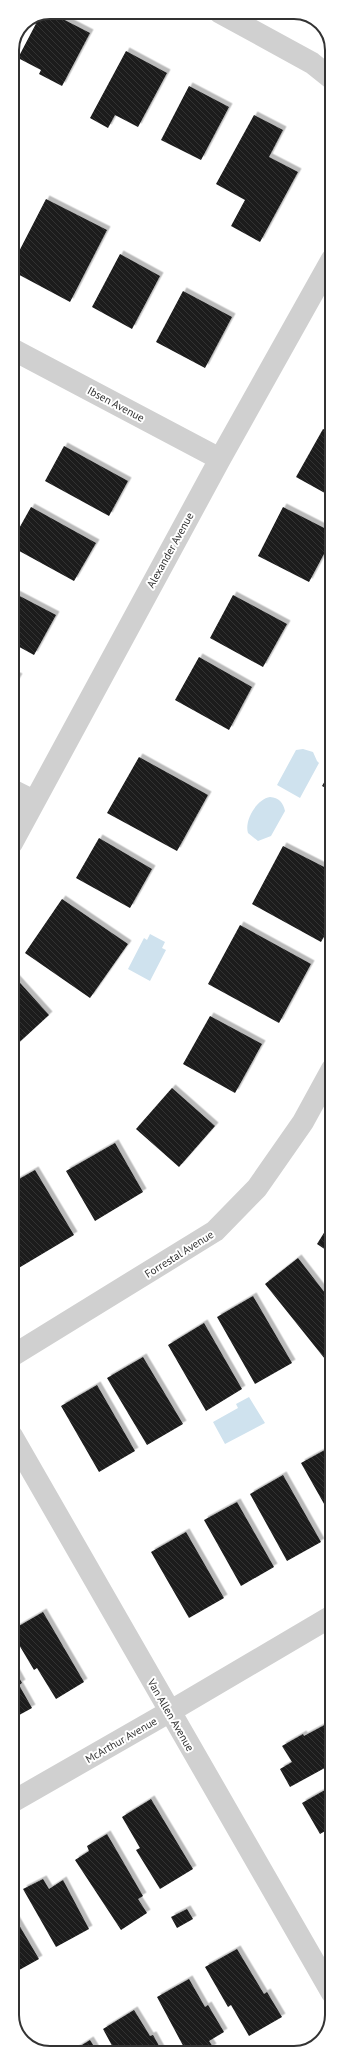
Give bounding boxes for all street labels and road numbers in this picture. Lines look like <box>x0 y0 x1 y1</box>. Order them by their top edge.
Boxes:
street label: Ibsen Avenue <box>85 383 147 425</box>
street label: Alexander Avenue <box>143 509 197 590</box>
street label: Forrestal Avenue <box>142 1227 216 1281</box>
street label: Van Allen Avenue <box>144 1675 198 1754</box>
street label: McArthur Avenue <box>83 1714 160 1766</box>

